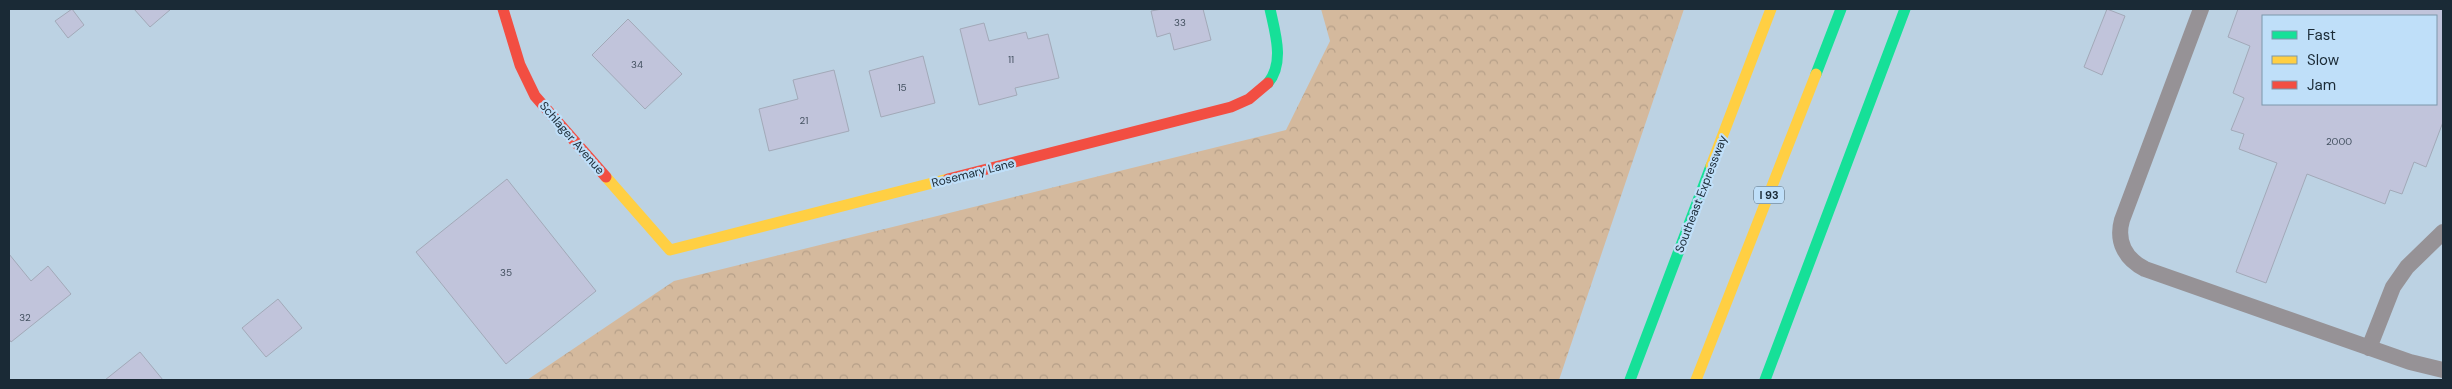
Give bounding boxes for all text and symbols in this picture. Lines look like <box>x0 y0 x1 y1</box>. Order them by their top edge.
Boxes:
legend <box>2262 15 2437 105</box>
house number: 33 <box>1174 16 1186 29</box>
text: Fast <box>2307 25 2336 45</box>
text: Slow <box>2307 50 2340 70</box>
house number: 11 <box>1008 53 1014 66</box>
house number: 34 <box>631 58 643 71</box>
text: Jam <box>2307 75 2336 95</box>
house number: 15 <box>897 81 907 94</box>
street label: Schlager Avenue <box>536 98 608 178</box>
house number: 21 <box>800 114 808 127</box>
street label: Southeast Expressway <box>1671 133 1731 255</box>
house number: 2000 <box>2326 135 2352 148</box>
street label: Rosemary Lane <box>930 155 1016 191</box>
road number: I 93 <box>1754 186 1784 204</box>
house number: 35 <box>500 266 512 279</box>
house number: 32 <box>19 311 31 324</box>

